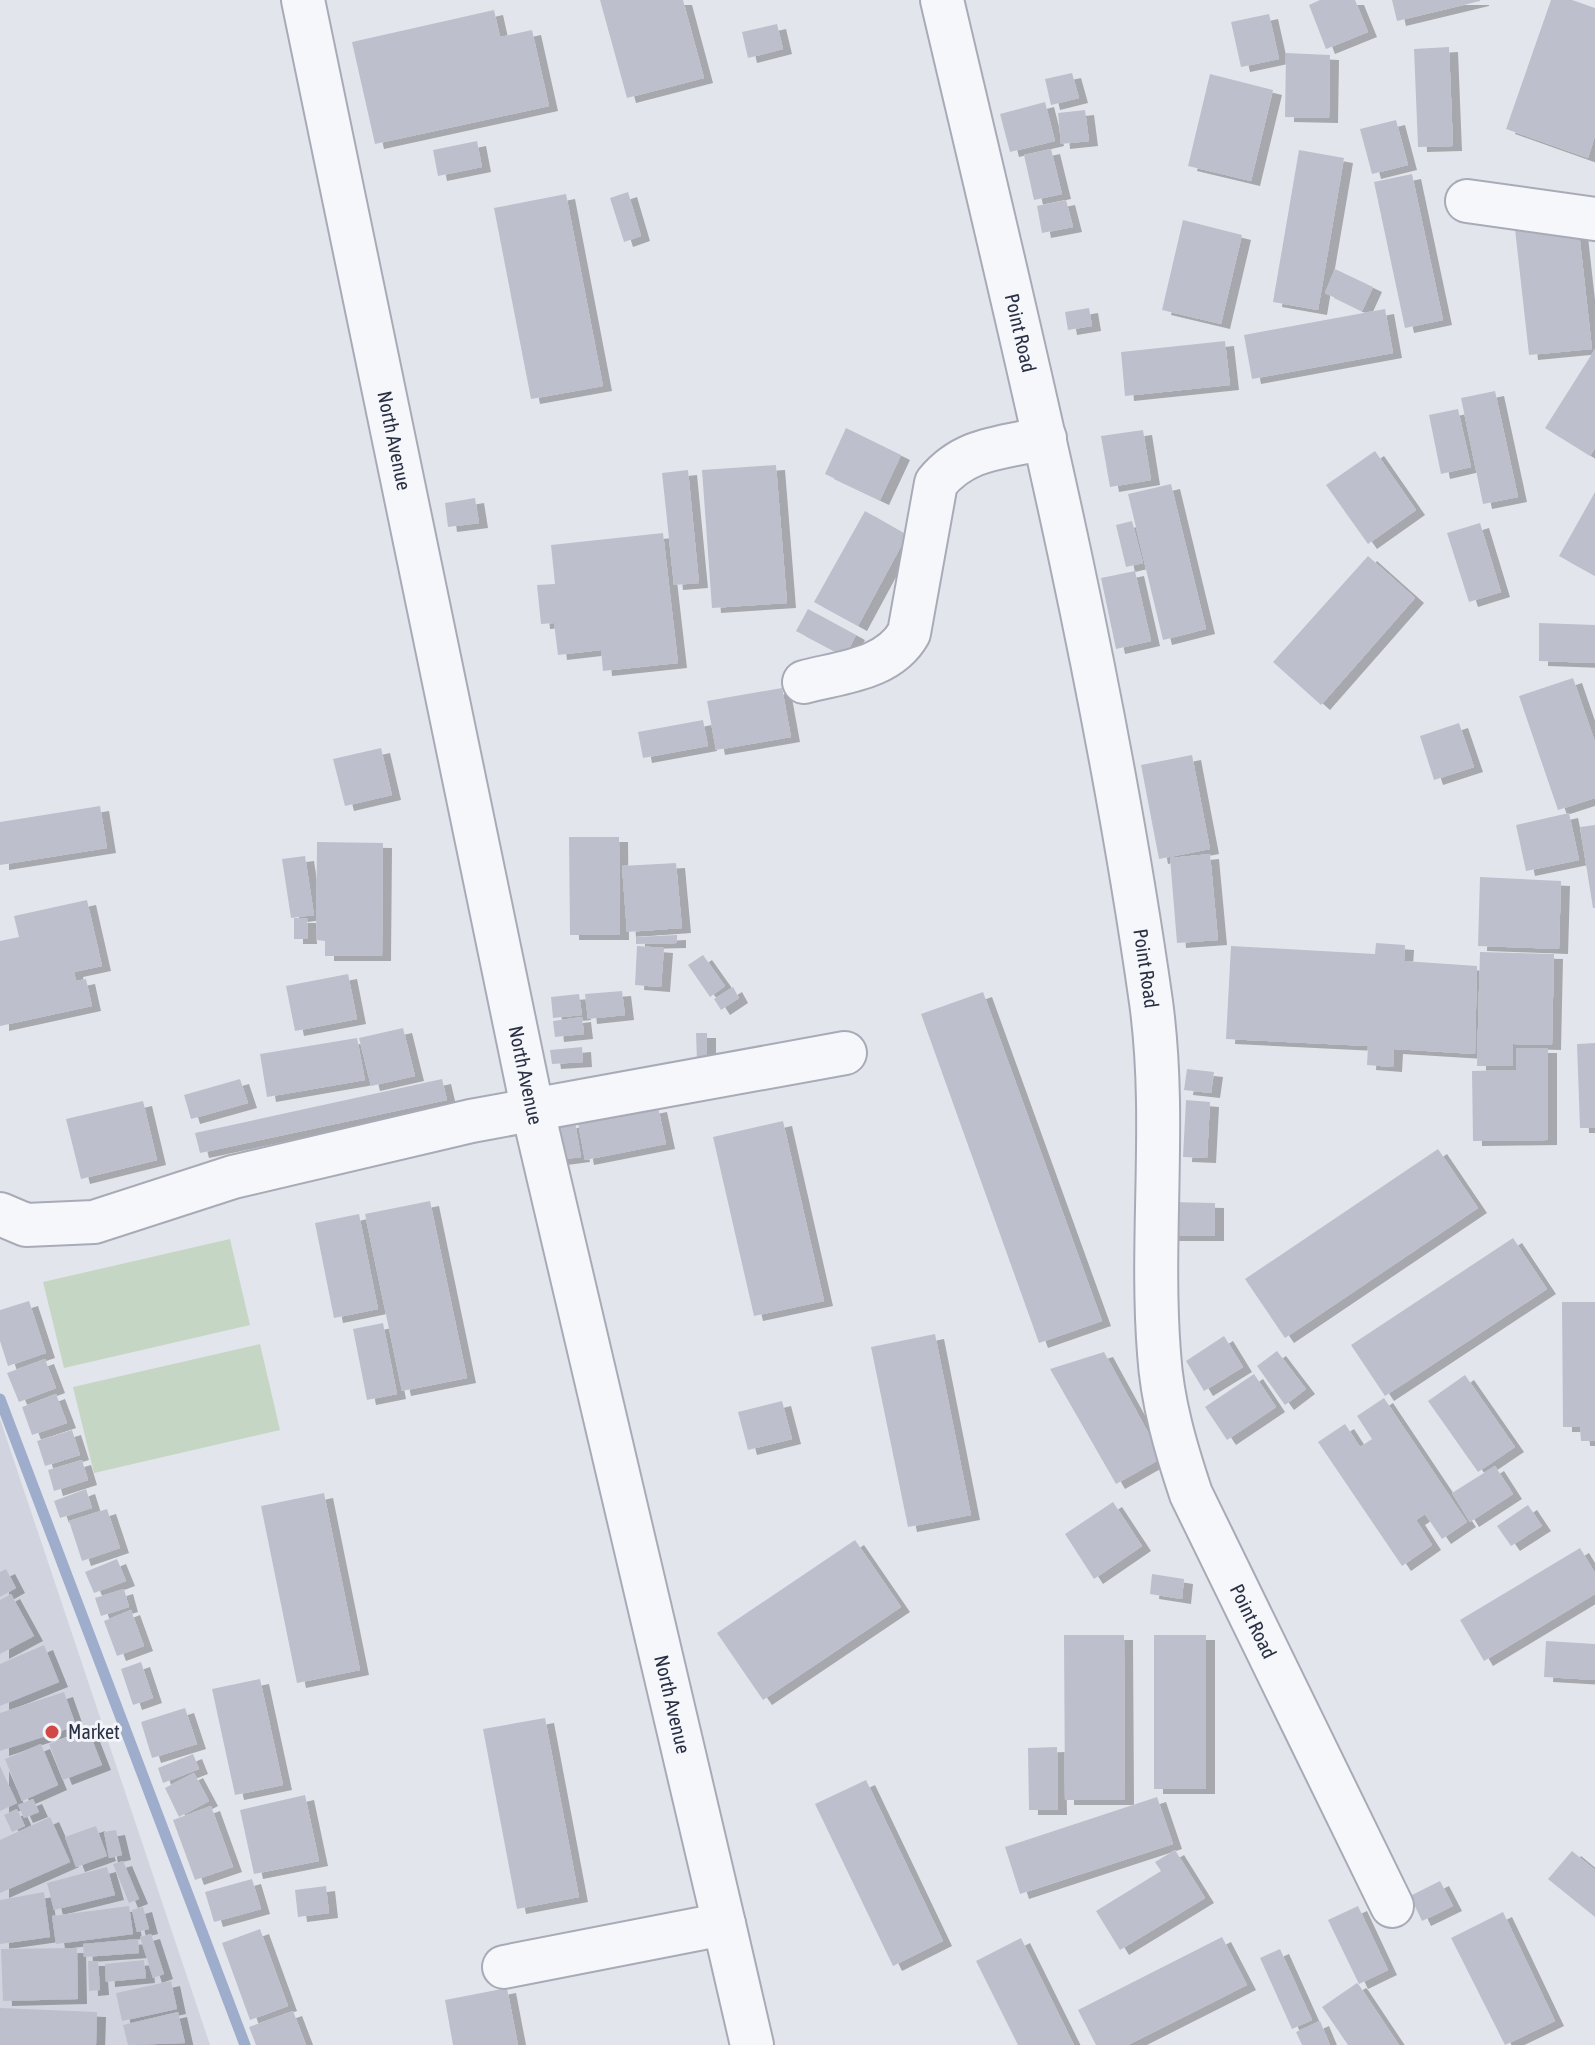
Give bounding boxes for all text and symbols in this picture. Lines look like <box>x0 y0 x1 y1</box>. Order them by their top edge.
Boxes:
street label: Point Road <box>1001 291 1041 374</box>
street label: North Avenue <box>373 389 416 492</box>
street label: Point Road <box>1129 927 1164 1010</box>
street label: North Avenue <box>504 1024 548 1127</box>
street label: Point Road <box>1226 1580 1281 1662</box>
street label: North Avenue <box>650 1653 696 1756</box>
place label: Market <box>68 1720 120 1743</box>
marker: Market <box>43 1723 61 1741</box>

